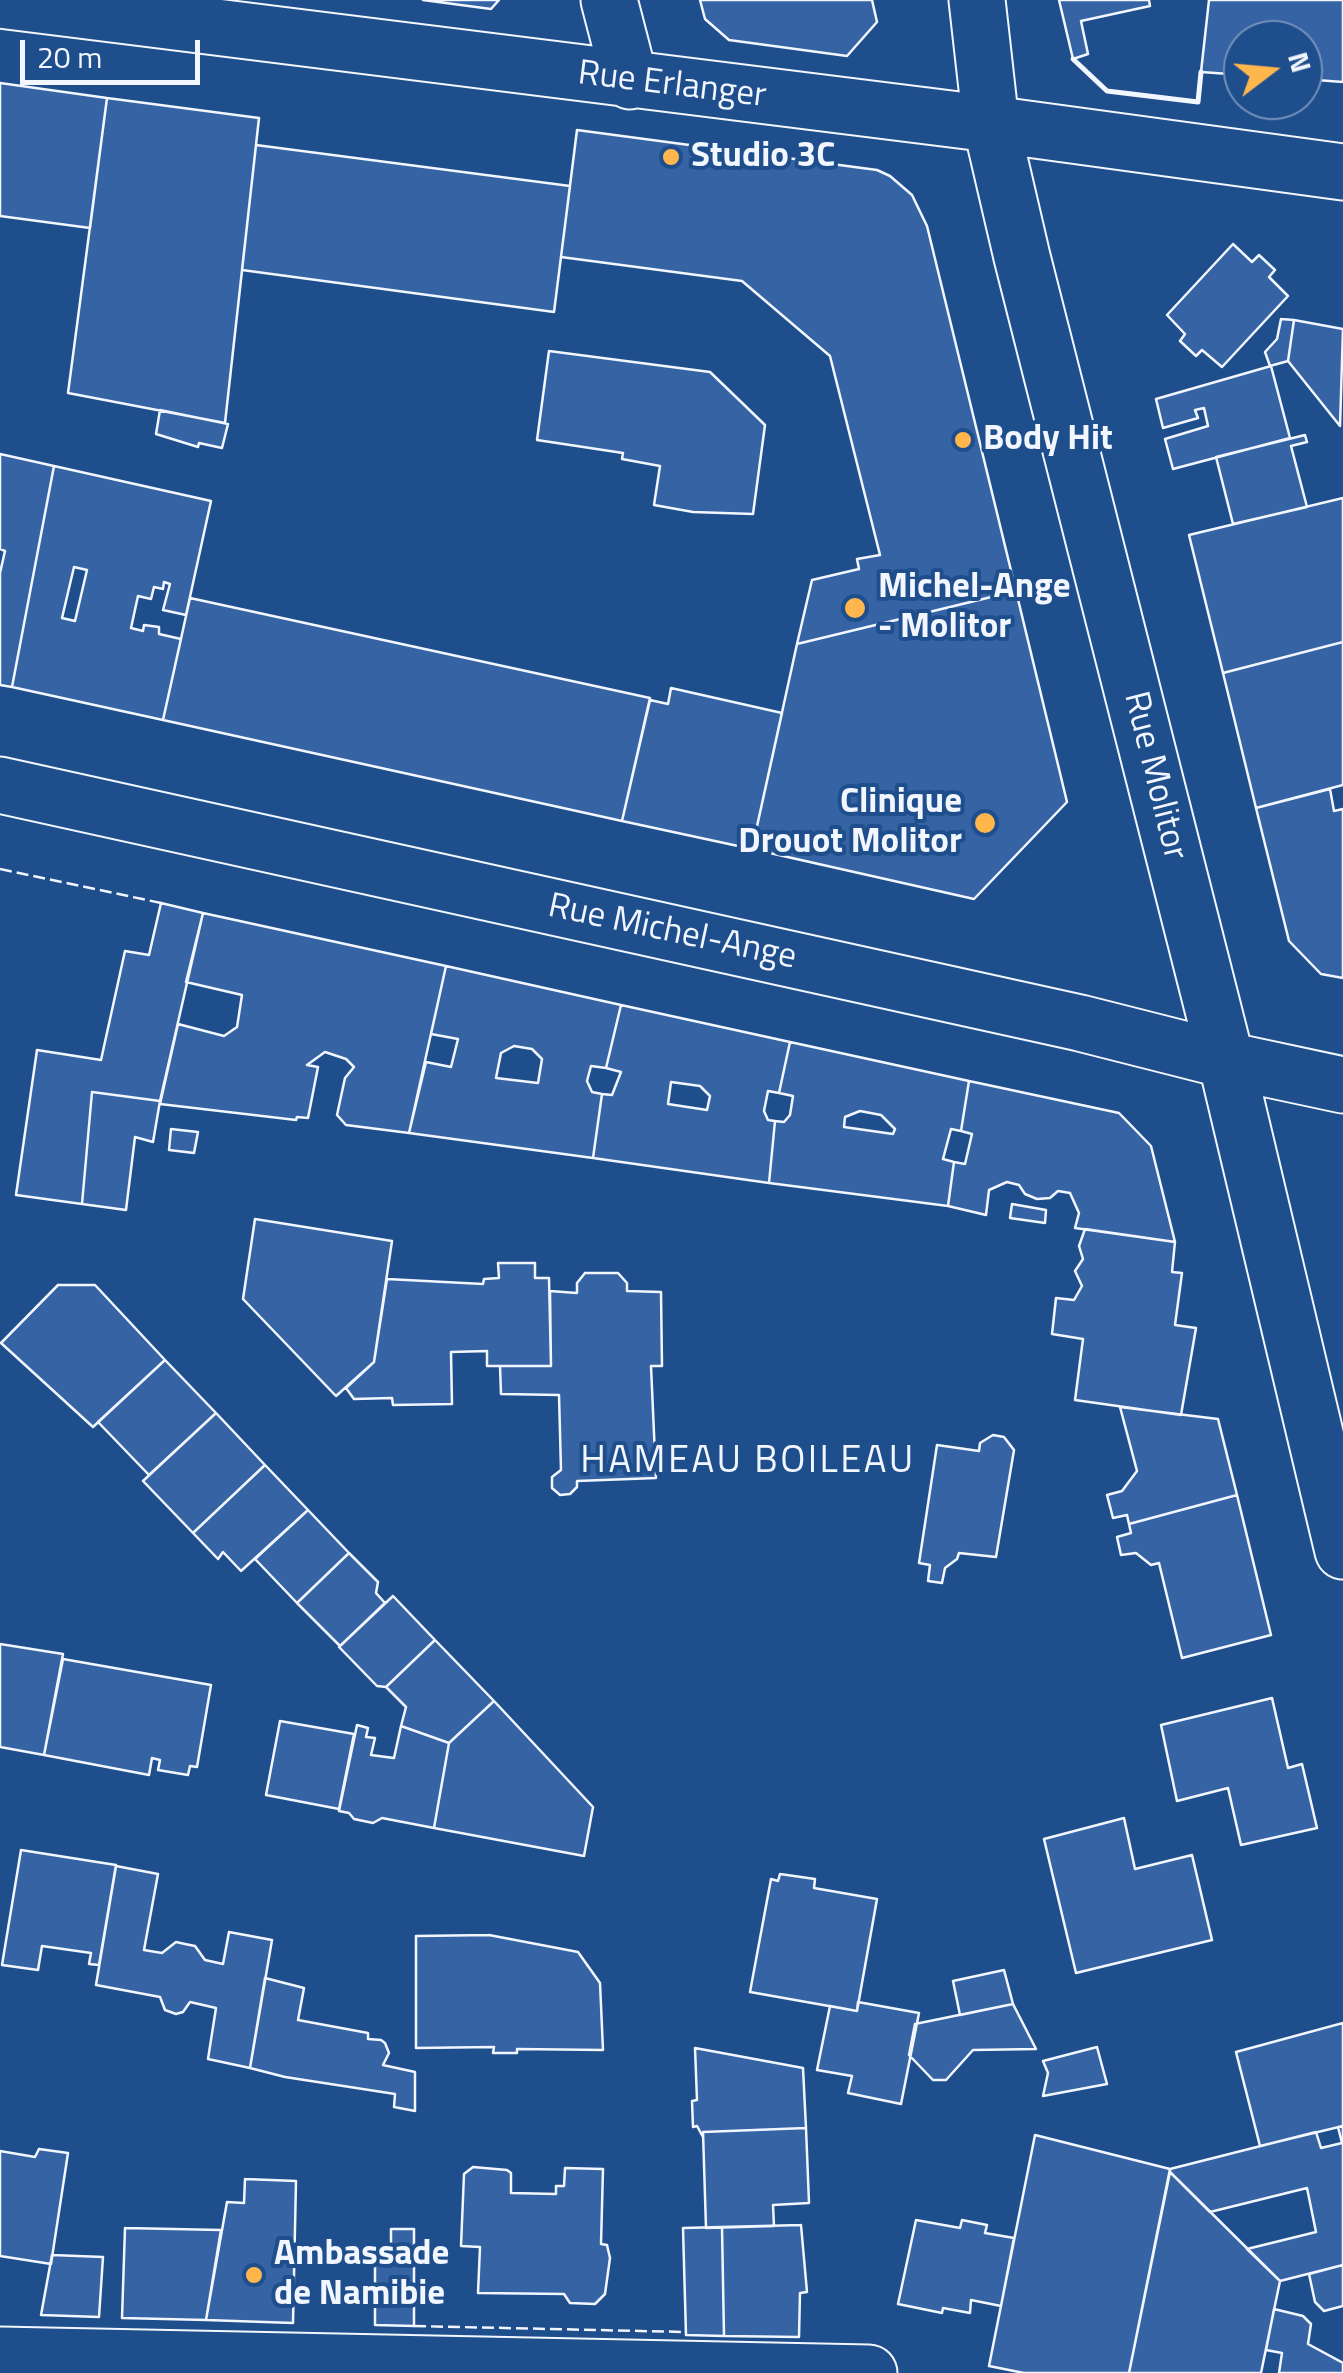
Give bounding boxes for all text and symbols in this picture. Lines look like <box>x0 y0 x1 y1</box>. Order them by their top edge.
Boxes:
scale bar <box>25 20 205 82</box>
north arrow <box>1223 20 1323 120</box>
text: 20 m <box>37 34 102 80</box>
text: N <box>1277 47 1324 77</box>
street label: Rue Erlanger <box>576 54 768 118</box>
place label: Studio 3C <box>691 136 835 178</box>
marker: Studio 3C <box>660 146 682 168</box>
place label: Body Hit <box>983 419 1113 461</box>
marker: Body Hit <box>952 429 974 451</box>
place label: Michel-Ange - Molitor <box>878 567 1071 649</box>
marker: Michel-Ange - Molitor <box>842 595 868 621</box>
street label: Rue Molitor <box>1113 688 1195 864</box>
place label: Clinique Drouot Molitor <box>738 782 962 864</box>
marker: Clinique Drouot Molitor <box>972 810 998 836</box>
street label: Rue Michel-Ange <box>544 886 800 980</box>
district label: HAMEAU BOILEAU <box>580 1440 916 1486</box>
place label: Ambassade de Namibie <box>274 2234 449 2316</box>
marker: Ambassade de Namibie <box>243 2264 265 2286</box>

